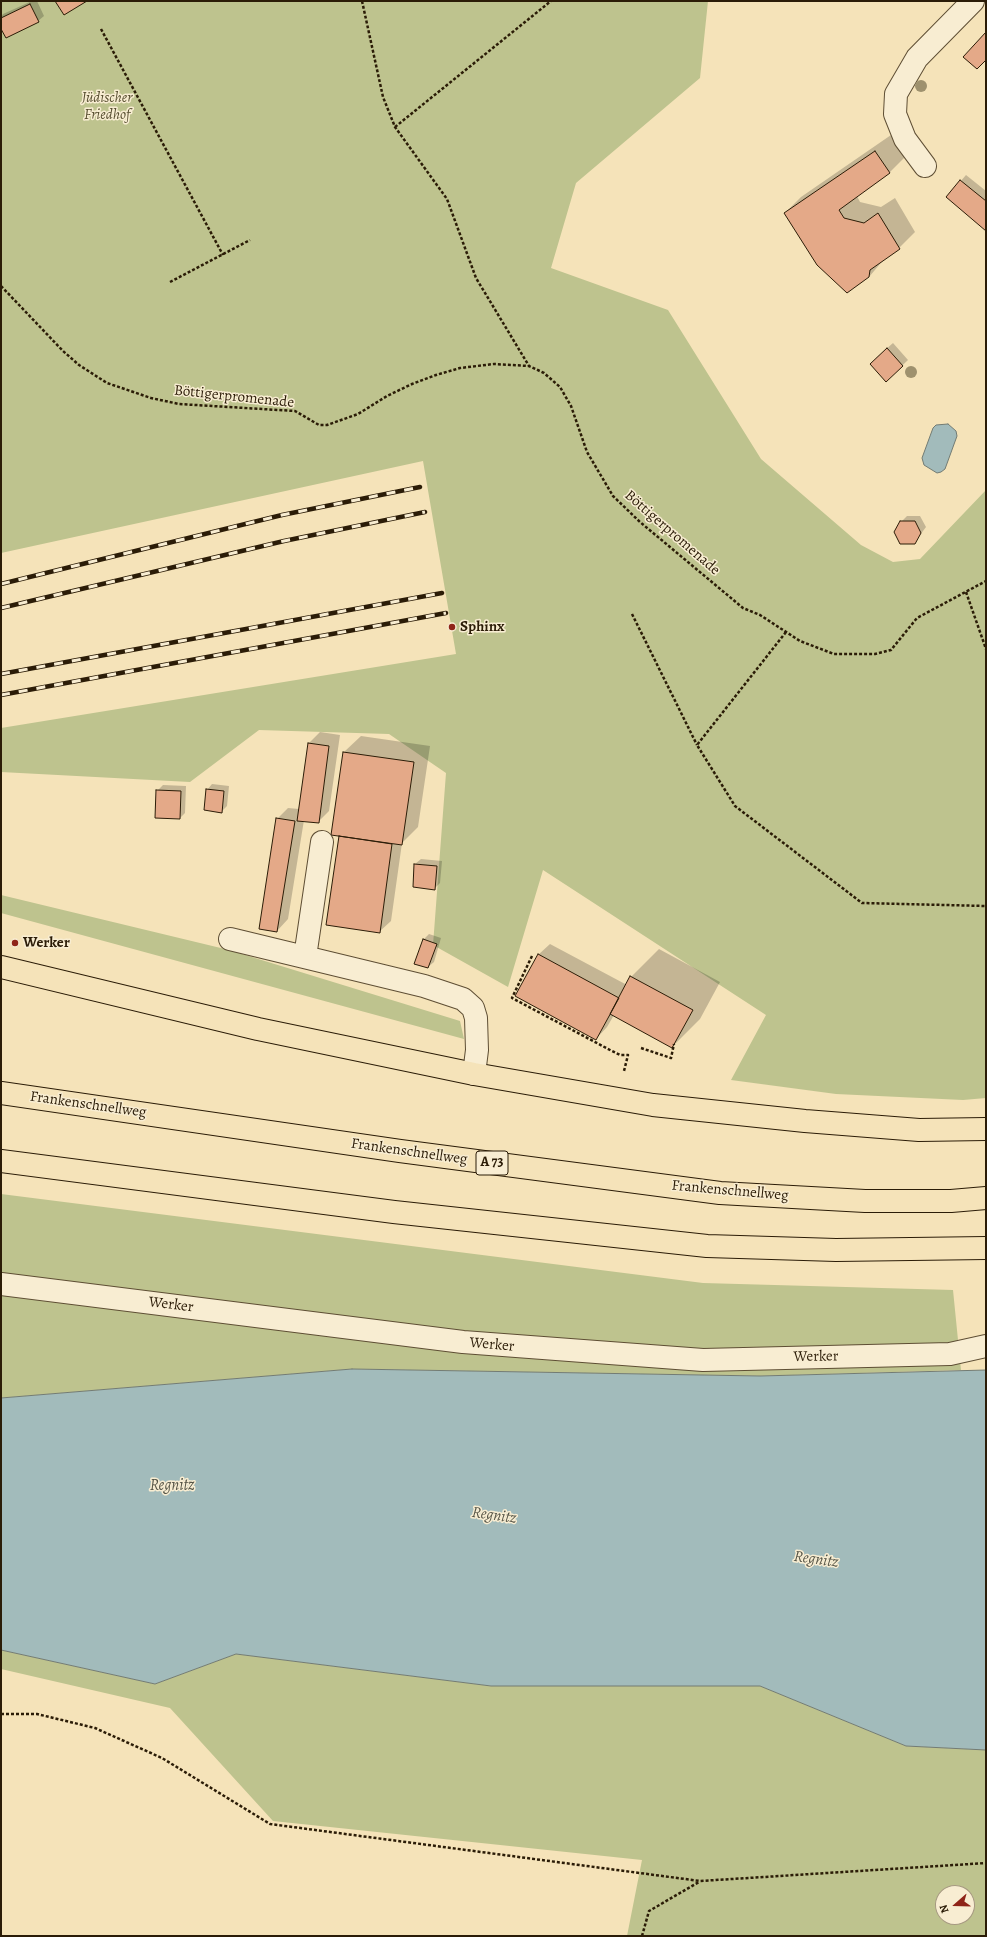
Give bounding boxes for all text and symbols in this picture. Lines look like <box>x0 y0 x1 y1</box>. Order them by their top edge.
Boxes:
park label: Jüdischer Friedhof <box>82 89 132 124</box>
street label: Böttigerpromenade <box>173 382 295 412</box>
street label: Böttigerpromenade <box>621 487 723 579</box>
place label: Sphinx <box>460 618 505 636</box>
marker: Sphinx <box>447 622 457 632</box>
place label: Werker <box>23 934 70 952</box>
marker: Werker <box>10 938 20 948</box>
street label: Frankenschnellweg <box>29 1088 147 1122</box>
street label: Frankenschnellweg <box>350 1135 468 1169</box>
road number: A 73 <box>476 1151 508 1175</box>
street label: Frankenschnellweg <box>671 1177 789 1205</box>
street label: Werker <box>148 1293 194 1317</box>
street label: Werker <box>469 1334 515 1356</box>
street label: Werker <box>793 1348 839 1366</box>
water label: Regnitz <box>150 1476 194 1496</box>
water label: Regnitz <box>471 1503 517 1529</box>
water label: Regnitz <box>793 1547 839 1573</box>
north arrow <box>935 1885 975 1925</box>
text: N <box>936 1903 953 1915</box>

